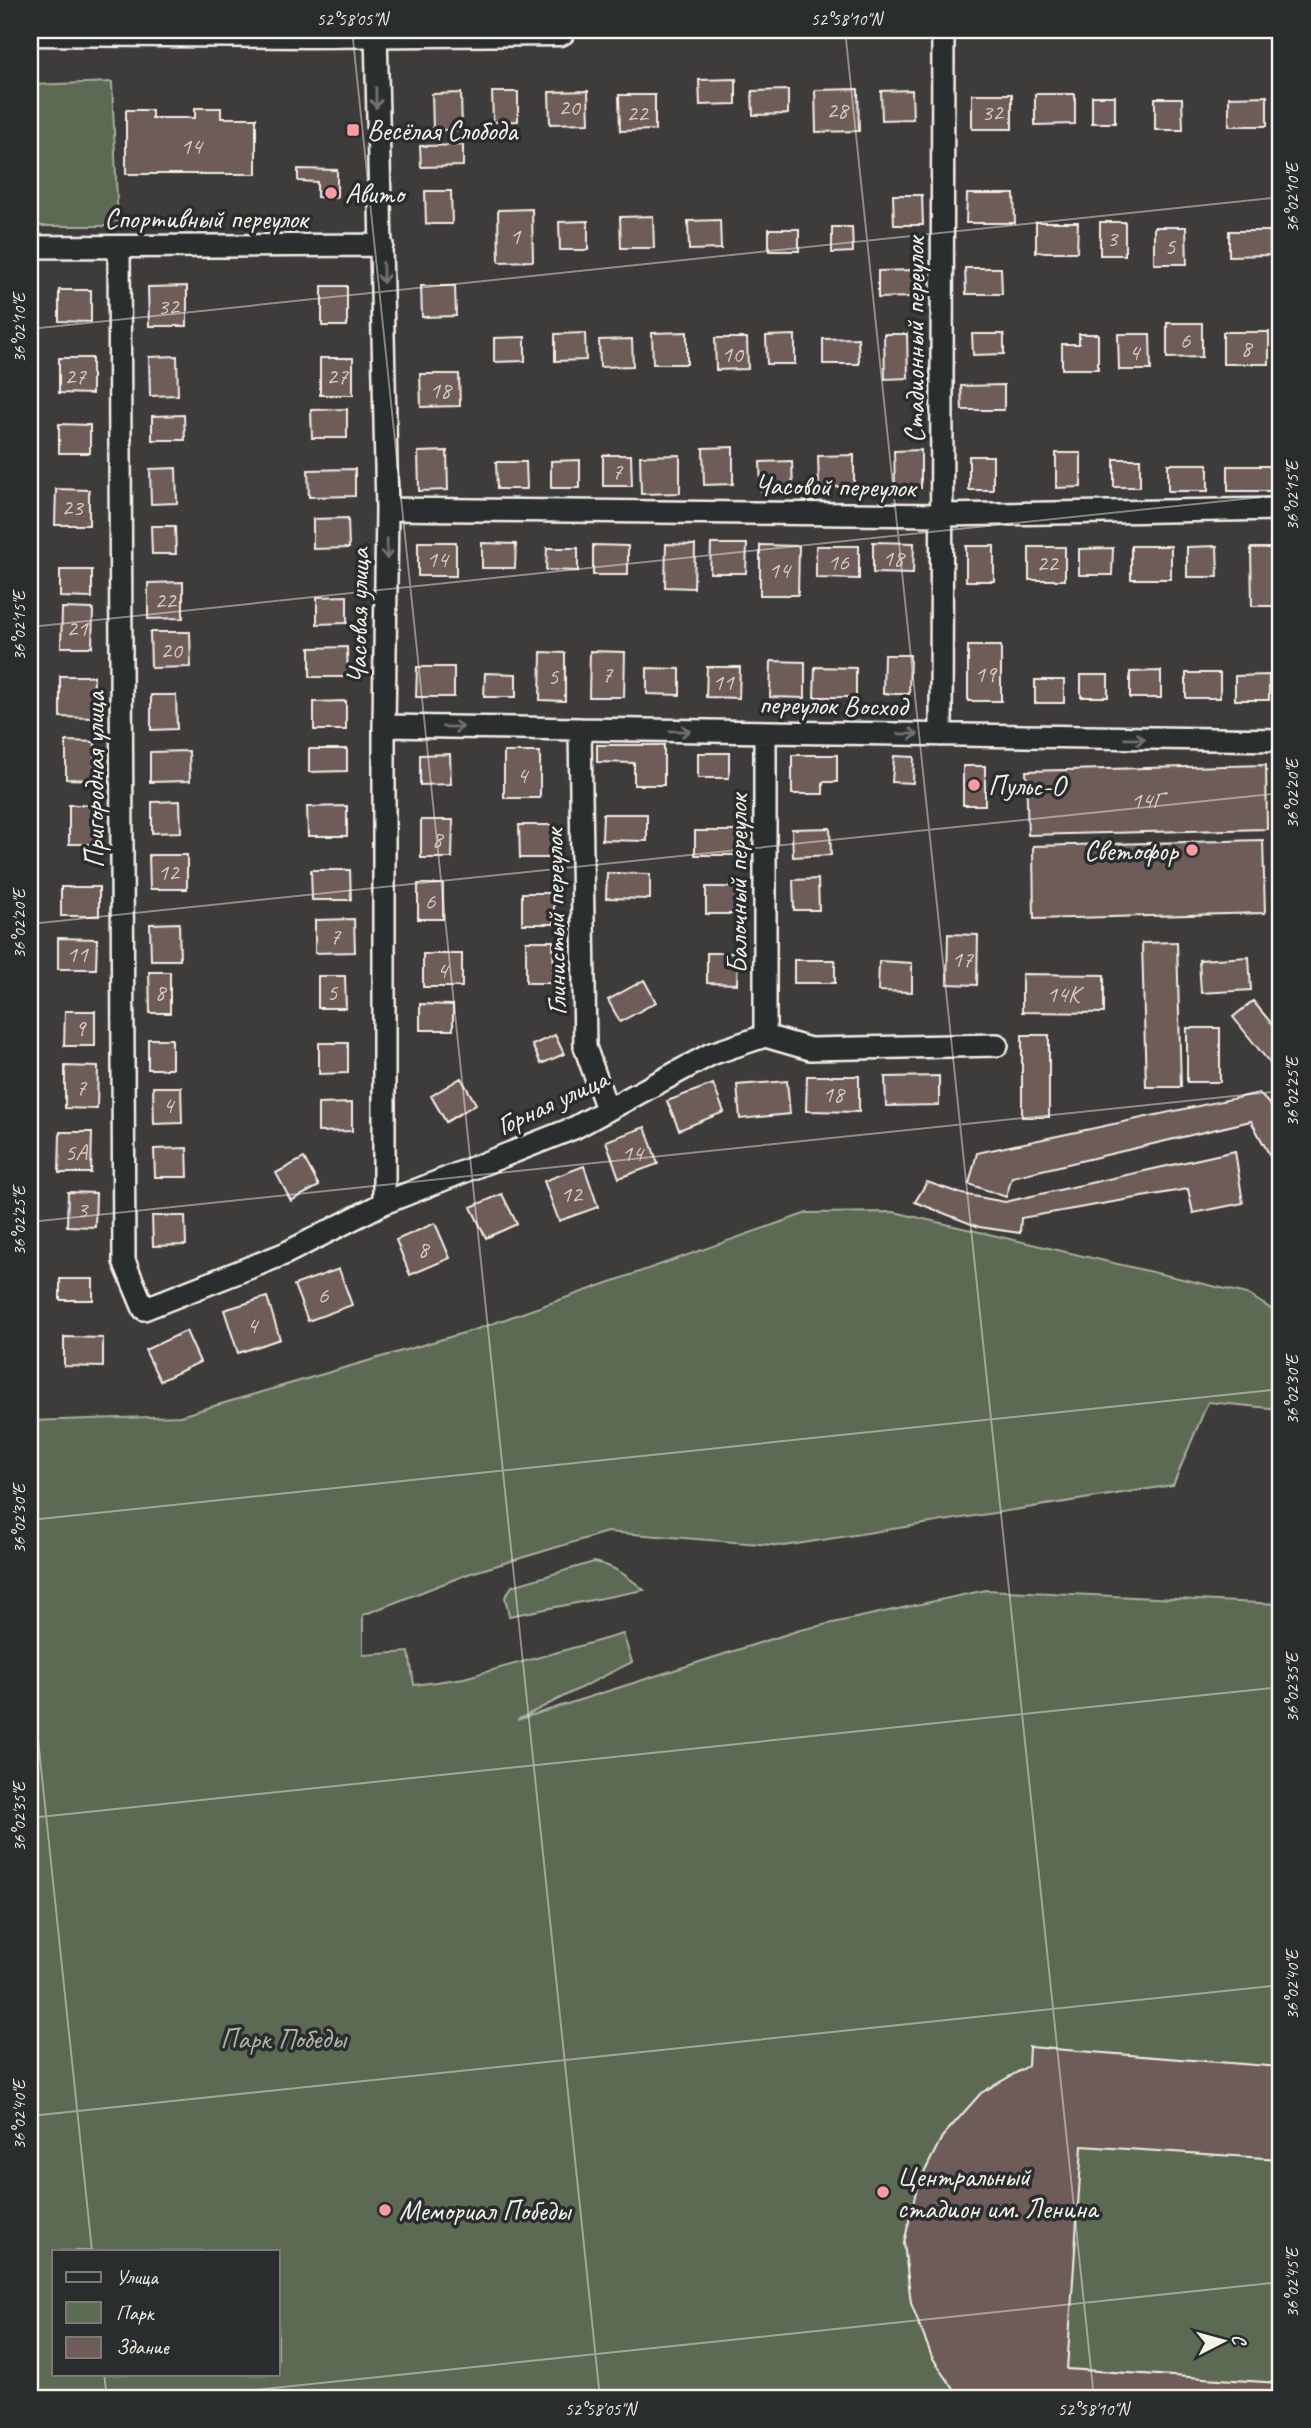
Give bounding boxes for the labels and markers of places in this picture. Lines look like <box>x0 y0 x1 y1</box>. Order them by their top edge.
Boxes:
place label: Весёлая Слобода <box>367 113 519 148</box>
marker: Весёлая Слобода <box>345 122 361 138</box>
place label: Авито <box>345 176 407 211</box>
marker: Авито <box>323 185 339 201</box>
place label: Пульс-О <box>988 768 1068 803</box>
marker: Пульс-О <box>966 777 982 793</box>
place label: Светофор <box>1084 833 1179 868</box>
marker: Светофор <box>1184 842 1200 858</box>
place label: Центральный стадион им. Ленина <box>897 2159 1100 2226</box>
marker: Центральный стадион им. Ленина <box>875 2184 891 2200</box>
place label: Мемориал Победы <box>399 2193 573 2228</box>
marker: Мемориал Победы <box>377 2202 393 2218</box>

